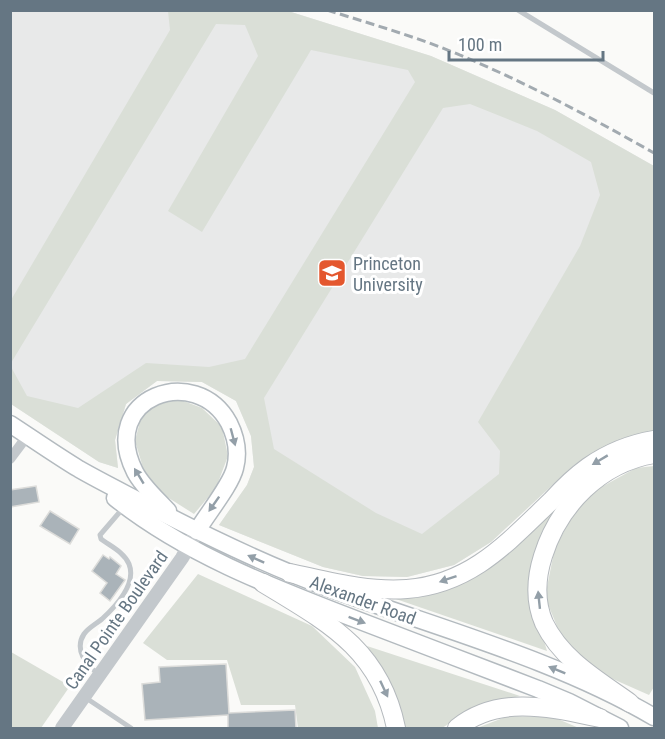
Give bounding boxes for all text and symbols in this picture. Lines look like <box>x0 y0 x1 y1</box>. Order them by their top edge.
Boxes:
scale bar <box>449 24 604 62</box>
text: 100 m <box>458 34 502 55</box>
place label: Princeton University <box>353 253 423 295</box>
school or university icon: Princeton University <box>316 257 348 289</box>
one-way arrow <box>229 428 239 446</box>
one-way arrow <box>592 454 608 465</box>
one-way arrow <box>133 468 144 485</box>
one-way arrow <box>209 496 220 512</box>
street label: Canal Pointe Boulevard <box>60 547 172 693</box>
one-way arrow <box>247 554 265 564</box>
street label: Alexander Road <box>307 571 419 629</box>
one-way arrow <box>439 575 457 585</box>
one-way arrow <box>534 591 543 610</box>
one-way arrow <box>348 616 366 625</box>
one-way arrow <box>548 665 566 675</box>
one-way arrow <box>379 681 389 699</box>

